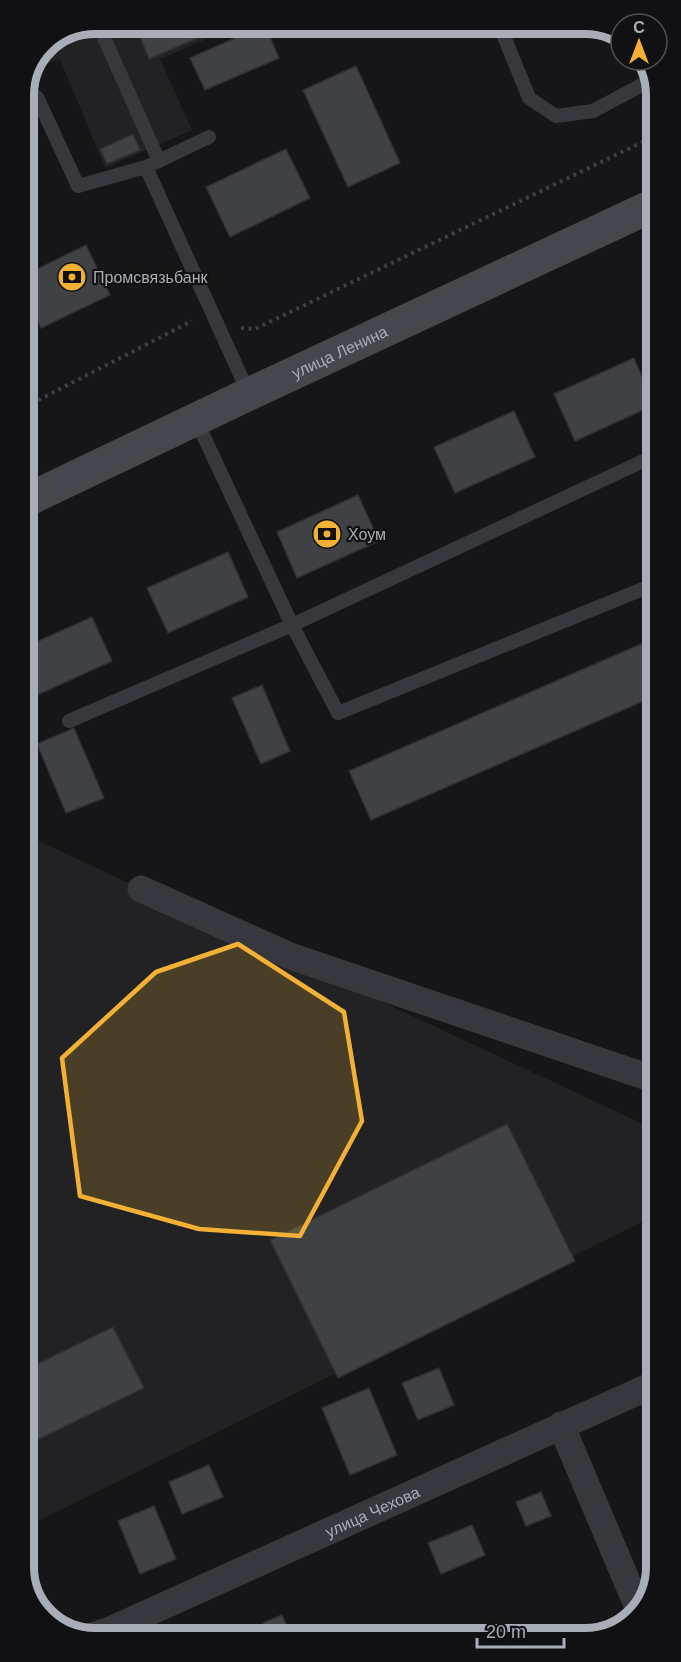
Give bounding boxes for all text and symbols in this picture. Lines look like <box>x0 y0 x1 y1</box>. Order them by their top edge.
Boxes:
north arrow <box>609 12 669 72</box>
text: С <box>633 19 645 36</box>
bank icon: Промсвязьбанк <box>56 261 88 293</box>
place label: Промсвязьбанк <box>93 269 208 286</box>
street label: улица Ленина <box>289 323 390 382</box>
bank icon: Хоум <box>311 518 343 550</box>
place label: Хоум <box>348 526 386 543</box>
street label: улица Чехова <box>323 1483 422 1541</box>
scale bar <box>477 1611 564 1649</box>
text: 20 m <box>486 1622 526 1642</box>

